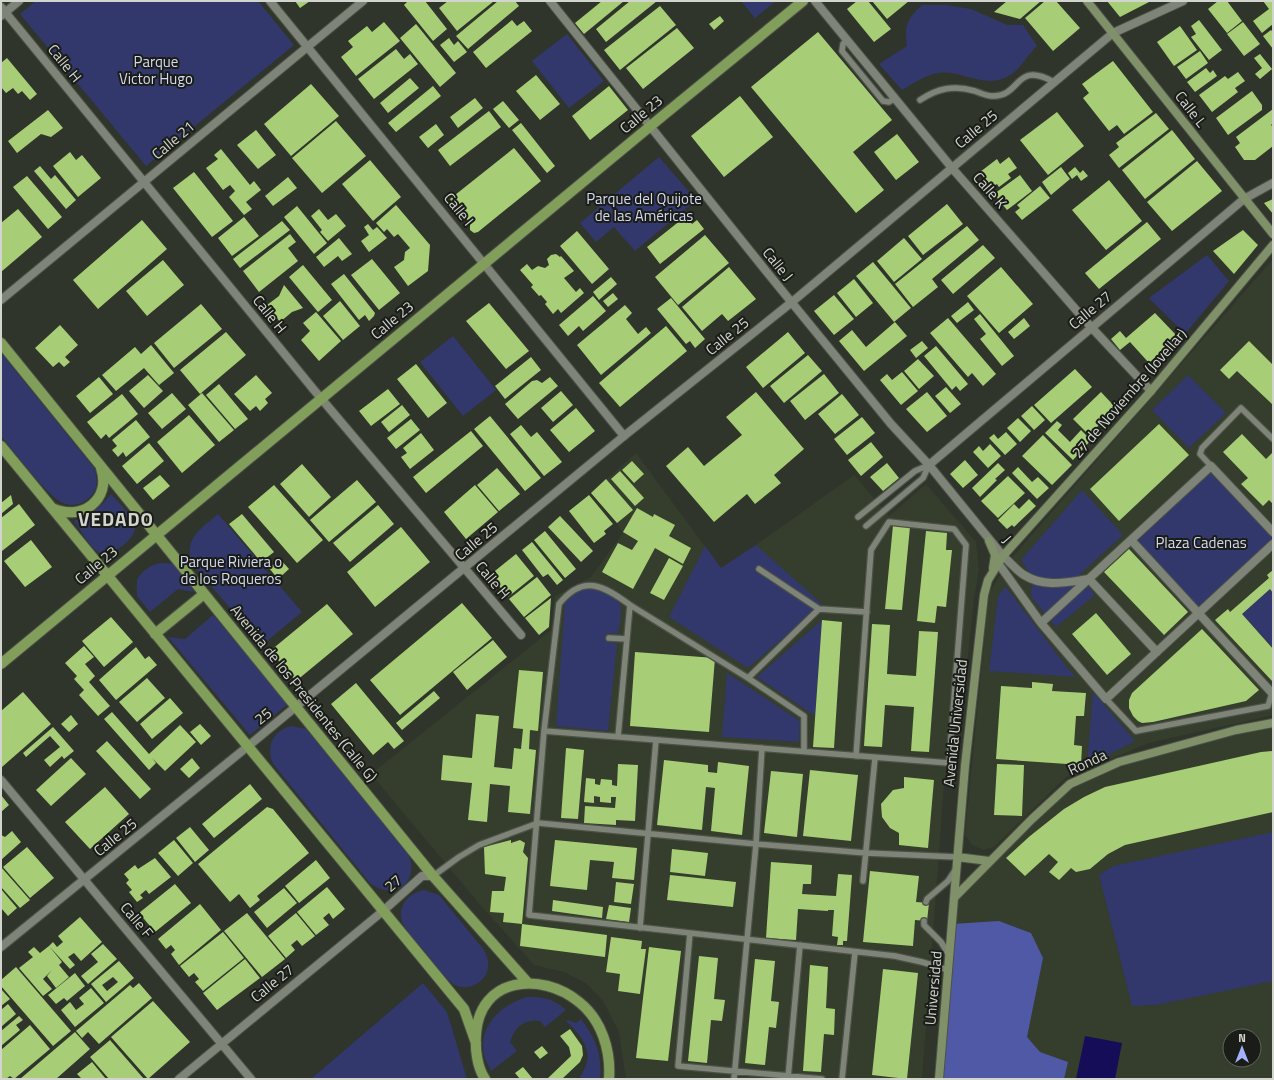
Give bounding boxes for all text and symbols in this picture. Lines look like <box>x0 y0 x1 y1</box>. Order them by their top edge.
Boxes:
street label: Calle H <box>42 39 88 87</box>
park label: Parque Victor Hugo <box>119 50 193 90</box>
street label: Calle L <box>1169 86 1213 132</box>
street label: Calle 23 <box>614 89 668 139</box>
street label: Calle 25 <box>949 104 1003 154</box>
street label: Calle 21 <box>146 115 200 165</box>
street label: Calle K <box>968 167 1013 214</box>
street label: Calle I <box>438 187 480 231</box>
park label: Parque del Quijote de las Américas <box>586 187 702 227</box>
street label: Calle J <box>757 242 799 286</box>
street label: Calle 27 <box>1063 285 1117 335</box>
street label: Calle H <box>247 290 293 338</box>
street label: Calle 23 <box>365 295 419 345</box>
street label: Calle 25 <box>700 311 754 361</box>
street label: 27 de Noviembre (Jovellar) <box>1066 323 1192 463</box>
district label: VEDADO <box>78 504 154 533</box>
street label: Calle 25 <box>449 516 503 566</box>
street label: J <box>997 530 1017 548</box>
park label: Plaza Cadenas <box>1155 531 1247 554</box>
street label: Calle 23 <box>69 540 123 590</box>
park label: Parque Riviera o de los Roqueros <box>180 550 282 590</box>
street label: Calle H <box>470 556 516 604</box>
street label: Avenida de los Presidentes (Calle G) <box>225 599 383 787</box>
street label: Avenida Universidad <box>937 658 973 788</box>
street label: 25 <box>249 702 277 730</box>
street label: Ronda <box>1064 743 1111 781</box>
street label: Calle 25 <box>88 812 142 862</box>
street label: 27 <box>379 869 407 897</box>
street label: Calle F <box>115 897 159 943</box>
street label: Universidad <box>918 950 948 1026</box>
street label: Calle 27 <box>245 958 299 1008</box>
north arrow <box>1222 1028 1262 1068</box>
text: N <box>1238 1030 1246 1046</box>

